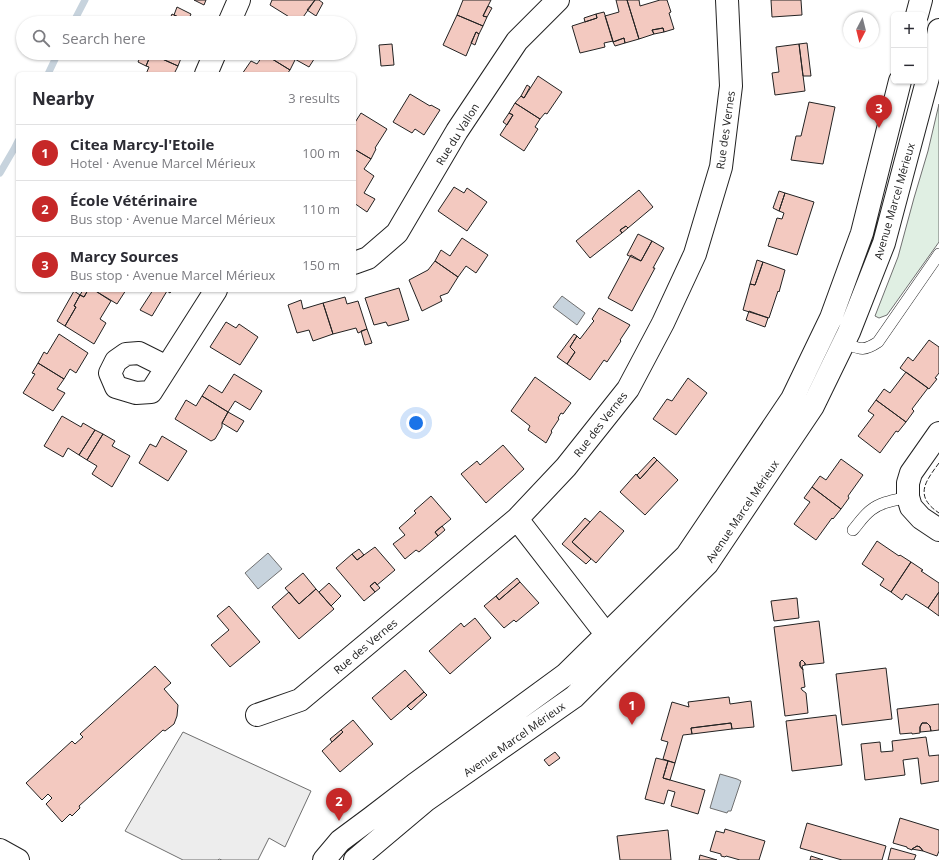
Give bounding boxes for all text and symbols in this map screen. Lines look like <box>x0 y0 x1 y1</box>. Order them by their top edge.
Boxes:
north arrow <box>843 12 879 48</box>
map controls <box>891 12 927 84</box>
button: + <box>891 12 927 48</box>
search box <box>16 16 356 60</box>
icon: search <box>30 27 52 49</box>
text: Search here <box>62 28 146 48</box>
button: − <box>891 48 927 84</box>
text: Nearby <box>32 87 94 110</box>
text: 3 results <box>288 89 340 107</box>
street label: Rue des Vernes <box>712 90 738 170</box>
pin: 3 <box>866 95 892 128</box>
street label: Rue du Vallon <box>432 100 482 168</box>
text: Citea Marcy-l'Etoile <box>70 134 214 154</box>
street label: Avenue Marcel Mérieux <box>870 141 918 261</box>
text: 1 <box>41 144 49 162</box>
text: 100 m <box>302 144 340 162</box>
text: Hotel · Avenue Marcel Mérieux <box>70 154 256 172</box>
text: École Vétérinaire <box>70 190 197 210</box>
text: 2 <box>41 200 49 218</box>
text: 110 m <box>302 200 340 218</box>
text: Bus stop · Avenue Marcel Mérieux <box>70 210 275 228</box>
text: Marcy Sources <box>70 246 178 266</box>
text: 3 <box>41 256 49 274</box>
text: 150 m <box>302 256 340 274</box>
text: Bus stop · Avenue Marcel Mérieux <box>70 266 275 284</box>
street label: Rue des Vernes <box>570 388 630 460</box>
your location <box>406 413 426 433</box>
street label: Avenue Marcel Mérieux <box>702 457 782 565</box>
street label: Rue des Vernes <box>330 615 400 677</box>
pin: 1 <box>619 692 645 725</box>
street label: Avenue Marcel Mérieux <box>460 698 568 780</box>
pin: 2 <box>326 788 352 821</box>

